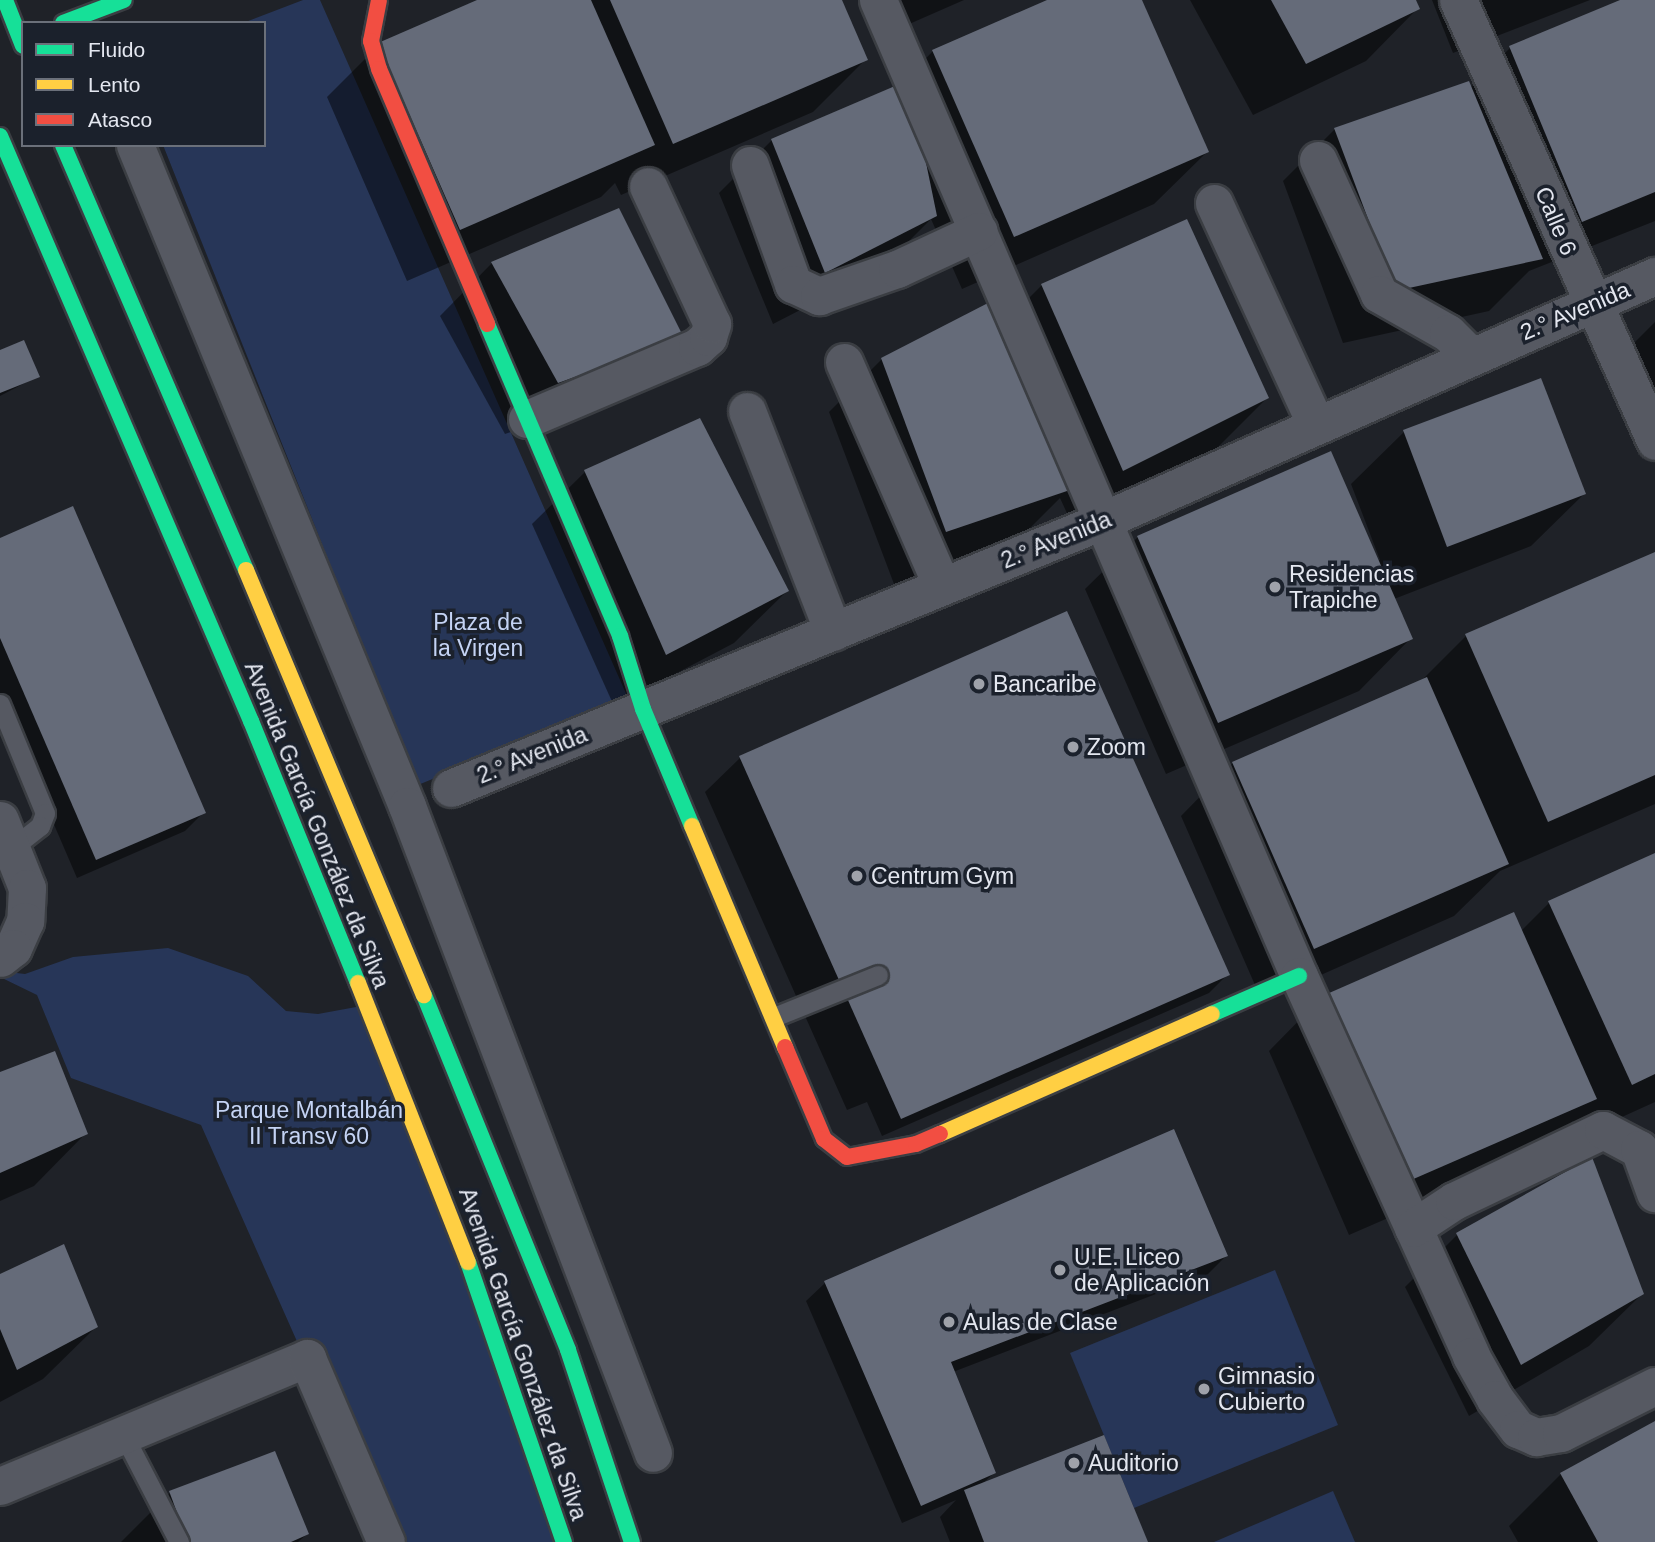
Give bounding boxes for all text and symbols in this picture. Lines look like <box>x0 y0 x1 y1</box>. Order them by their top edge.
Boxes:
legend <box>21 21 266 147</box>
text: Fluido <box>88 38 145 61</box>
text: Lento <box>88 73 141 96</box>
text: Atasco <box>88 108 152 131</box>
street label: Calle 6 <box>1529 183 1583 259</box>
street label: 2.° Avenida <box>1516 275 1634 347</box>
street label: 2.° Avenida <box>996 505 1116 575</box>
place label: Residencias Trapiche <box>1289 560 1414 614</box>
marker: Residencias Trapiche <box>1267 579 1283 595</box>
park label: Plaza de la Virgen <box>433 608 523 662</box>
street label: Avenida García González da Silva <box>239 658 395 992</box>
place label: Bancaribe <box>993 670 1097 698</box>
marker: Bancaribe <box>971 676 987 692</box>
street label: 2.° Avenida <box>472 720 592 790</box>
place label: Zoom <box>1087 733 1146 761</box>
marker: Zoom <box>1065 739 1081 755</box>
place label: Centrum Gym <box>871 862 1014 890</box>
marker: Centrum Gym <box>849 868 865 884</box>
park label: Parque Montalbán II Transv 60 <box>215 1096 403 1150</box>
street label: Avenida García González da Silva <box>453 1184 593 1524</box>
place label: U.E. Liceo de Aplicación <box>1074 1243 1211 1297</box>
marker: U.E. Liceo de Aplicación <box>1052 1262 1068 1278</box>
place label: Aulas de Clase <box>963 1308 1118 1336</box>
marker: Aulas de Clase <box>941 1314 957 1330</box>
place label: Gimnasio Cubierto <box>1218 1362 1315 1416</box>
marker: Gimnasio Cubierto <box>1196 1381 1212 1397</box>
place label: Auditorio <box>1088 1449 1179 1477</box>
marker: Auditorio <box>1066 1455 1082 1471</box>

